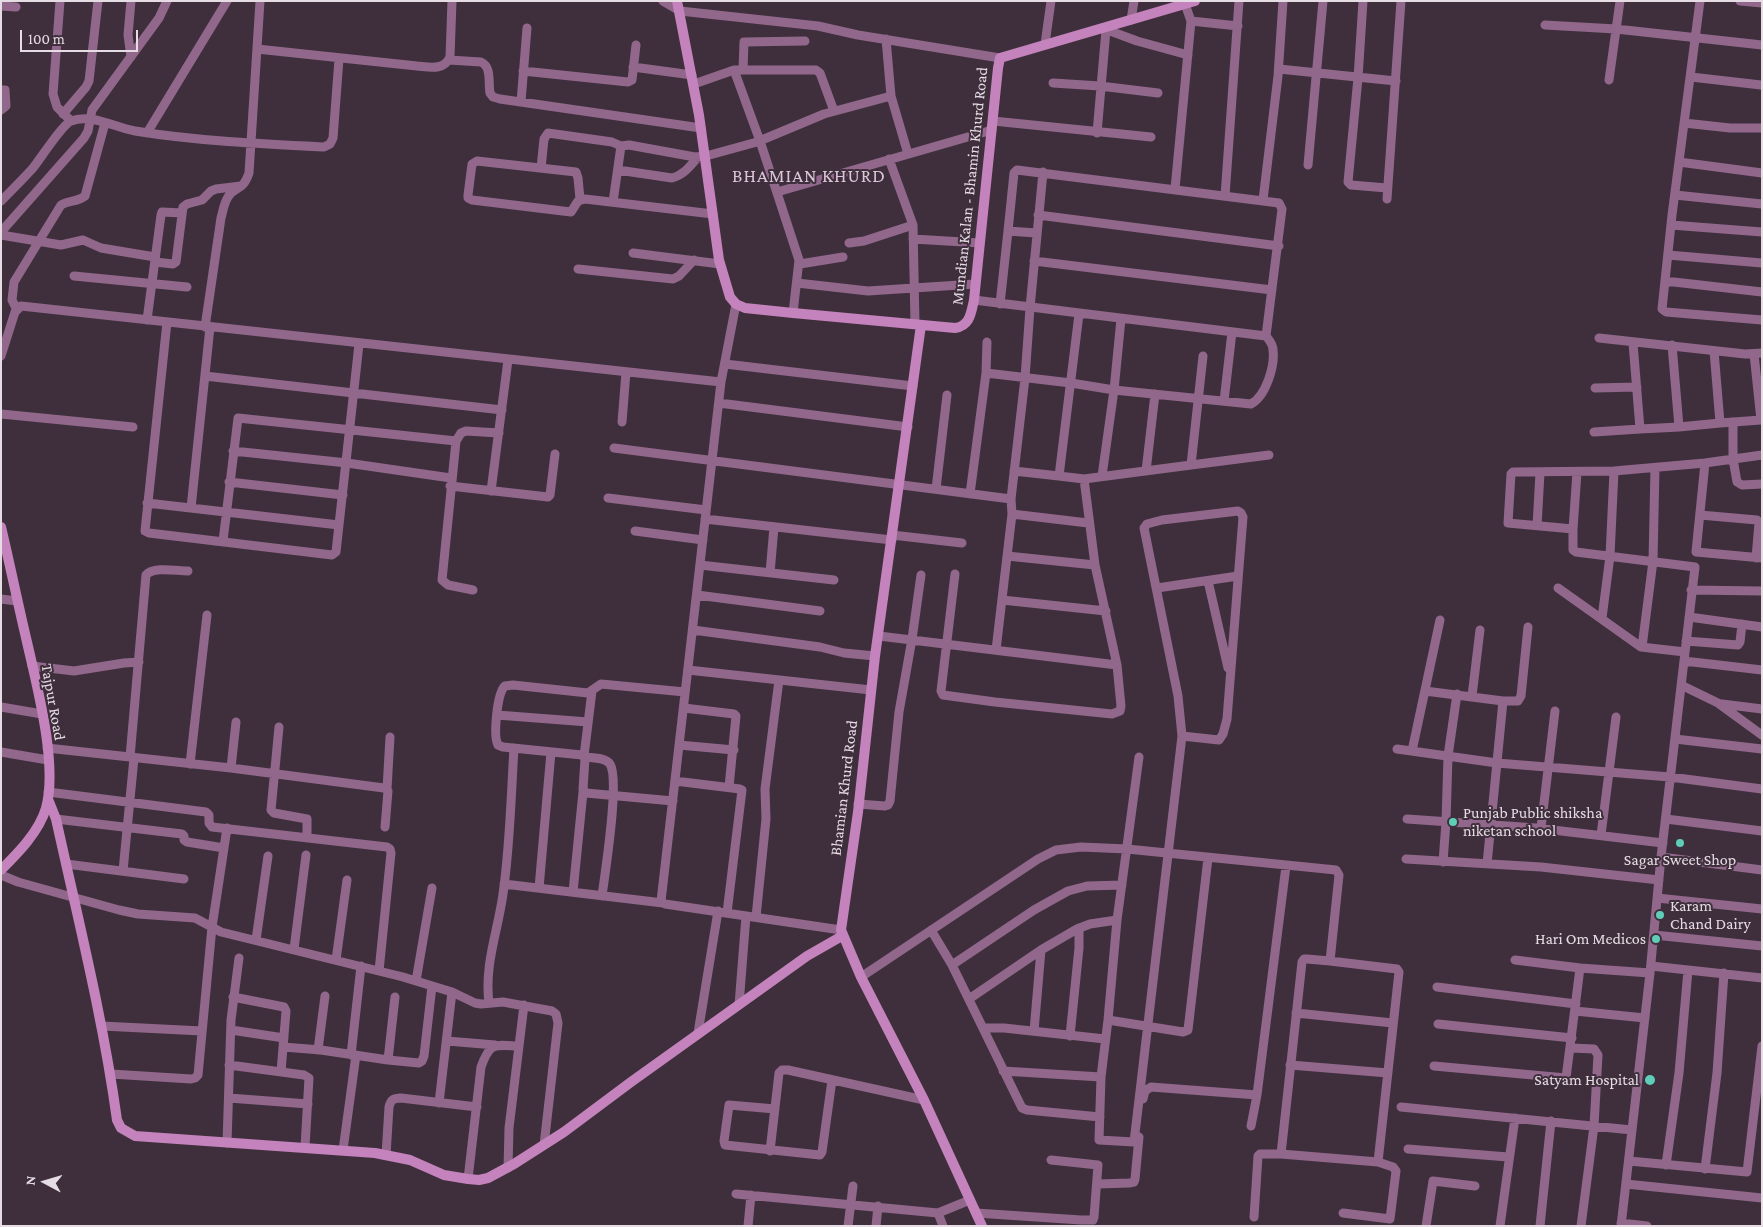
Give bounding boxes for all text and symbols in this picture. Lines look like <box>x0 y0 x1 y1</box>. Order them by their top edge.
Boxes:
scale bar <box>22 20 140 52</box>
text: 100 m <box>28 31 65 47</box>
street label: Mundian Kalan - Bhamin Khurd Road <box>948 66 992 306</box>
district label: BHAMIAN KHURD <box>730 165 888 187</box>
street label: Tajpur Road <box>37 662 69 742</box>
street label: Bhamian Khurd Road <box>826 719 862 857</box>
place label: Punjab Public shiksha niketan school <box>1463 803 1602 841</box>
marker: Punjab Public shiksha niketan school <box>1447 816 1459 828</box>
marker: Sagar Sweet Shop <box>1674 837 1686 849</box>
place label: Sagar Sweet Shop <box>1624 850 1736 870</box>
place label: Karam Chand Dairy <box>1670 896 1751 934</box>
marker: Karam Chand Dairy <box>1654 909 1666 921</box>
place label: Hari Om Medicos <box>1535 929 1646 949</box>
marker: Hari Om Medicos <box>1650 933 1662 945</box>
place label: Satyam Hospital <box>1534 1070 1639 1090</box>
marker: Satyam Hospital <box>1643 1073 1657 1087</box>
north arrow <box>20 1157 70 1207</box>
text: N <box>22 1175 39 1186</box>

